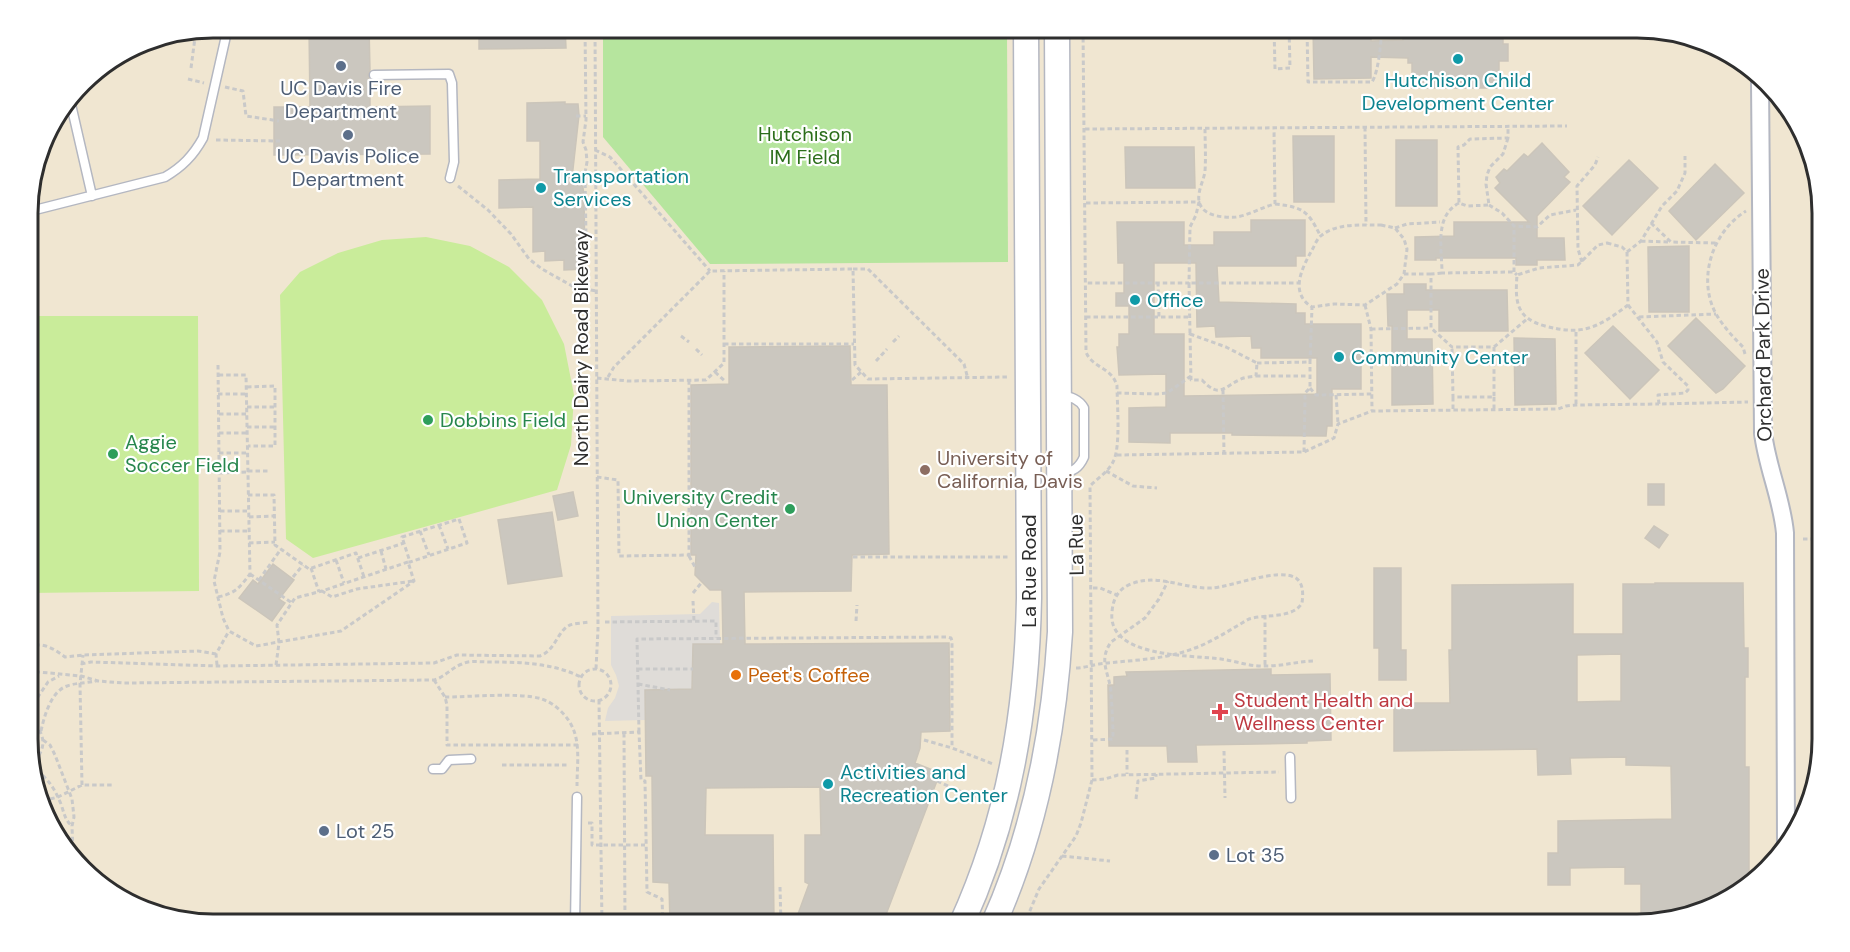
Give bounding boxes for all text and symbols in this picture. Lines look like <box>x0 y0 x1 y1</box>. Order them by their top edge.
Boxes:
marker: Hutchison Child Development Center <box>1451 52 1465 66</box>
marker: UC Davis Fire Department <box>334 59 348 73</box>
place label: Hutchison Child Development Center <box>1362 67 1554 116</box>
place label: UC Davis Fire Department <box>280 75 402 124</box>
park label: Hutchison IM Field <box>758 121 852 170</box>
marker: UC Davis Police Department <box>341 128 355 142</box>
place label: UC Davis Police Department <box>277 143 419 192</box>
place label: Transportation Services <box>553 163 689 212</box>
marker: Transportation Services <box>534 181 548 195</box>
street label: North Dairy Road Bikeway <box>568 230 594 466</box>
street label: Orchard Park Drive <box>1748 268 1778 442</box>
place label: Office <box>1147 287 1203 313</box>
marker: Office <box>1128 293 1142 307</box>
place label: Community Center <box>1351 344 1528 370</box>
marker: Community Center <box>1332 350 1346 364</box>
place label: Dobbins Field <box>440 407 566 433</box>
marker: Dobbins Field <box>421 413 435 427</box>
place label: Aggie Soccer Field <box>125 429 239 478</box>
place label: University of California, Davis <box>937 445 1083 494</box>
marker: Aggie Soccer Field <box>106 447 120 461</box>
marker: University of California, Davis <box>918 463 932 477</box>
place label: University Credit Union Center <box>623 484 778 533</box>
marker: University Credit Union Center <box>783 502 797 516</box>
street label: La Rue Road <box>1016 514 1042 628</box>
street label: La Rue <box>1062 514 1090 576</box>
place label: Peet's Coffee <box>748 662 870 688</box>
marker: Peet's Coffee <box>729 668 743 682</box>
place label: Student Health and Wellness Center <box>1234 687 1413 736</box>
marker: Student Health and Wellness Center <box>1211 703 1229 721</box>
place label: Activities and Recreation Center <box>840 759 1008 808</box>
marker: Activities and Recreation Center <box>821 777 835 791</box>
place label: Lot 25 <box>336 818 394 844</box>
marker: Lot 25 <box>317 824 331 838</box>
place label: Lot 35 <box>1226 842 1285 868</box>
marker: Lot 35 <box>1207 848 1221 862</box>

